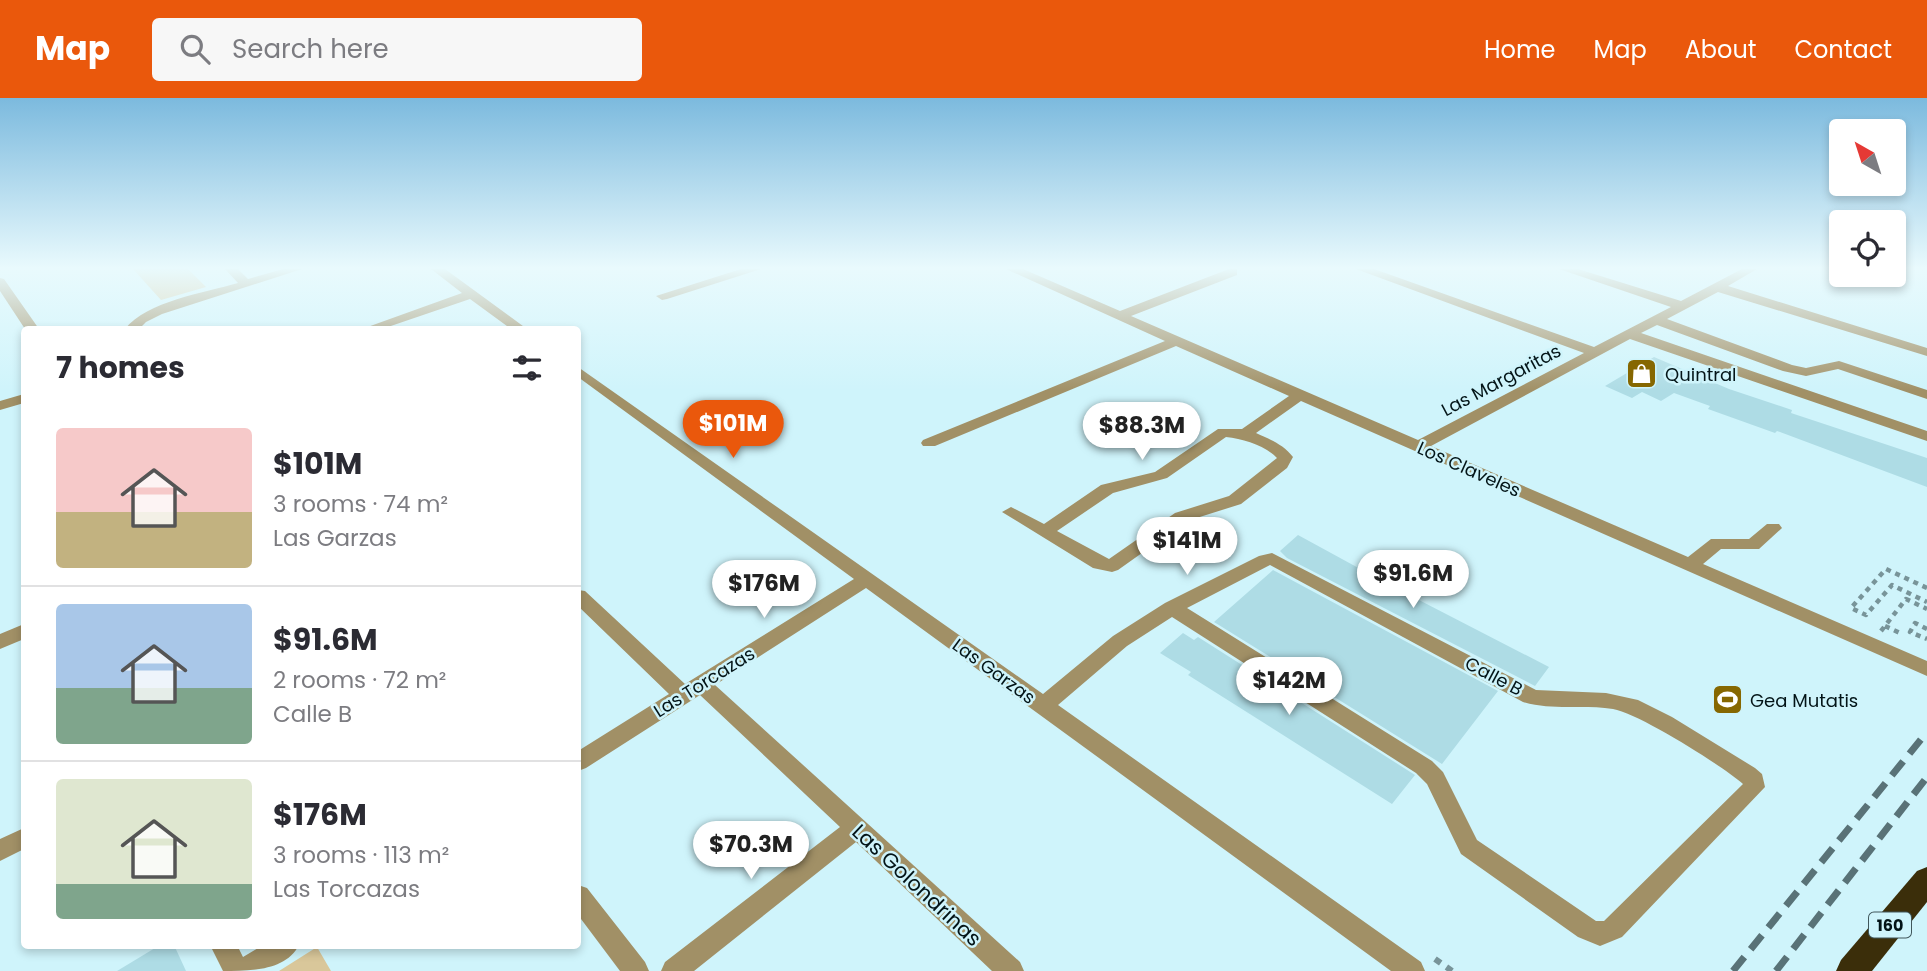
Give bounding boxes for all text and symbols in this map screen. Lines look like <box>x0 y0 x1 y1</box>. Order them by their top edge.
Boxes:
search box <box>152 18 642 81</box>
text: Map <box>35 25 110 72</box>
icon: search <box>176 30 214 68</box>
text: Search here <box>232 31 389 67</box>
text: Home <box>1484 33 1556 66</box>
text: Map <box>1594 33 1647 66</box>
text: About <box>1685 33 1756 66</box>
text: Contact <box>1794 33 1892 66</box>
north arrow <box>1829 119 1906 196</box>
map controls <box>1829 119 1906 287</box>
button: locate <box>1829 210 1906 287</box>
street label: Las Margaritas <box>1437 338 1565 422</box>
text: 7 homes <box>56 346 185 389</box>
icon: filters <box>508 349 546 387</box>
shop icon: Quintral <box>1625 357 1659 391</box>
place label: Quintral <box>1665 362 1737 387</box>
pin: $101M <box>684 400 782 460</box>
pin: $88.3M <box>1085 402 1199 462</box>
text: $101M <box>699 407 767 439</box>
text: $88.3M <box>1099 409 1185 441</box>
street label: Los Claveles <box>1414 435 1524 503</box>
text: $101M <box>273 442 362 485</box>
icon: home <box>112 456 196 540</box>
text: 3 rooms · 74 m² <box>273 488 448 520</box>
pin: $141M <box>1138 518 1236 577</box>
text: Las Garzas <box>273 522 397 554</box>
text: $141M <box>1152 524 1222 556</box>
pin: $91.6M <box>1356 550 1470 610</box>
text: $91.6M <box>1373 557 1453 589</box>
pin: $176M <box>715 560 813 620</box>
text: $176M <box>728 567 800 599</box>
text: $91.6M <box>273 618 378 661</box>
icon: home <box>112 632 196 716</box>
street label: Las Garzas <box>947 632 1041 710</box>
street label: Las Torcazas <box>649 641 759 723</box>
street label: Calle B <box>1461 650 1527 702</box>
pin: $142M <box>1240 658 1338 717</box>
text: 2 rooms · 72 m² <box>273 664 446 696</box>
text: $142M <box>1252 664 1326 696</box>
sports icon: Gea Mutatis <box>1710 683 1744 717</box>
place label: Gea Mutatis <box>1750 688 1858 713</box>
text: Calle B <box>273 698 352 730</box>
text: $176M <box>273 793 367 836</box>
icon: home <box>112 807 196 891</box>
street label: Las Golondrinas <box>846 817 988 953</box>
pin: $70.3M <box>694 822 808 881</box>
text: $70.3M <box>709 828 793 860</box>
text: 3 rooms · 113 m² <box>273 839 449 871</box>
text: Las Torcazas <box>273 873 420 905</box>
road number: 160 <box>1869 912 1911 938</box>

